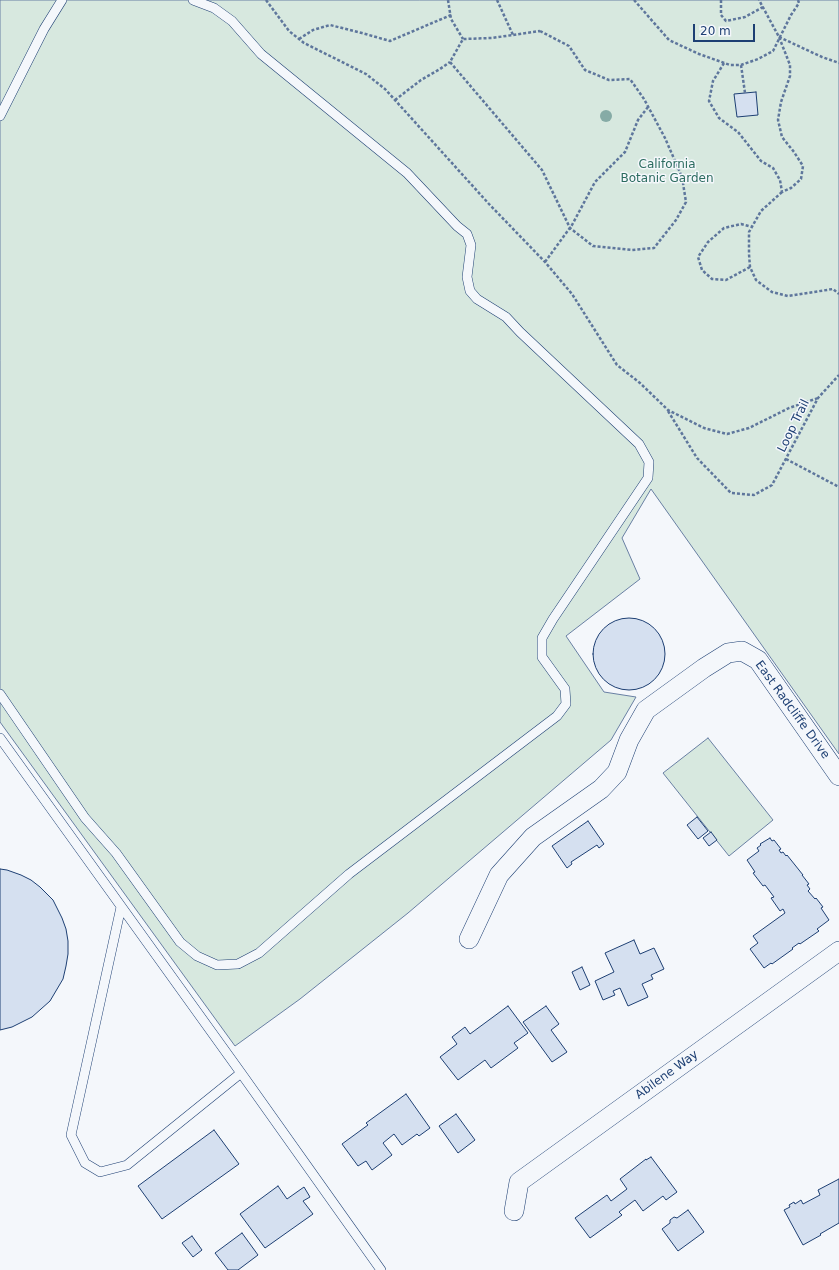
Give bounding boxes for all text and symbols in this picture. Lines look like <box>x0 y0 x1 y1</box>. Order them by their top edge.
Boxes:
scale bar <box>695 16 757 42</box>
text: 20 m <box>700 24 731 38</box>
park label: California Botanic Garden <box>621 158 713 186</box>
street label: Loop Trail <box>775 397 813 455</box>
street label: East Radcliffe Drive <box>752 658 832 762</box>
street label: Abilene Way <box>633 1047 701 1103</box>

